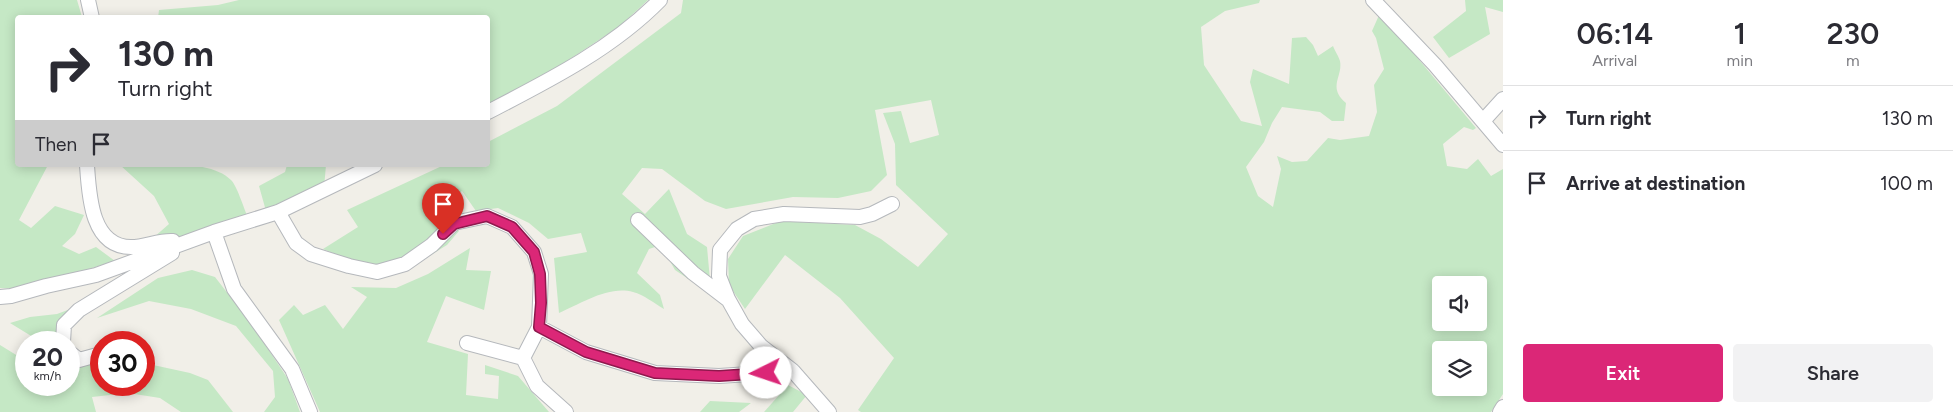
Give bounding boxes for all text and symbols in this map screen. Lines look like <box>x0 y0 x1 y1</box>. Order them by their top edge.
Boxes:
text: 06:14 <box>1577 15 1653 52</box>
text: 1 <box>1733 15 1746 52</box>
text: 230 <box>1826 15 1879 52</box>
text: 130 m <box>118 33 214 75</box>
icon: right <box>35 35 100 100</box>
text: Arrival <box>1592 51 1637 70</box>
text: min <box>1727 51 1753 70</box>
text: m <box>1846 51 1860 70</box>
text: Turn right <box>118 75 213 102</box>
icon: right <box>1523 104 1551 132</box>
text: Turn right <box>1566 107 1652 130</box>
text: 130 m <box>1882 107 1933 130</box>
icon: arrive <box>87 130 115 158</box>
text: Then <box>35 133 77 156</box>
icon: arrive <box>1523 169 1551 197</box>
text: Arrive at destination <box>1566 172 1745 195</box>
text: 100 m <box>1880 172 1933 195</box>
pin <box>422 183 464 234</box>
icon: arrive <box>429 190 457 218</box>
map controls <box>1432 276 1487 396</box>
button: sound <box>1432 276 1487 331</box>
speed limit sign: 30 <box>90 331 155 396</box>
button: layers <box>1432 341 1487 396</box>
text: 20 <box>32 342 63 372</box>
button: Exit <box>1523 344 1723 402</box>
button: Share <box>1733 344 1933 402</box>
position arrow <box>739 346 791 398</box>
text: km/h <box>34 369 61 383</box>

